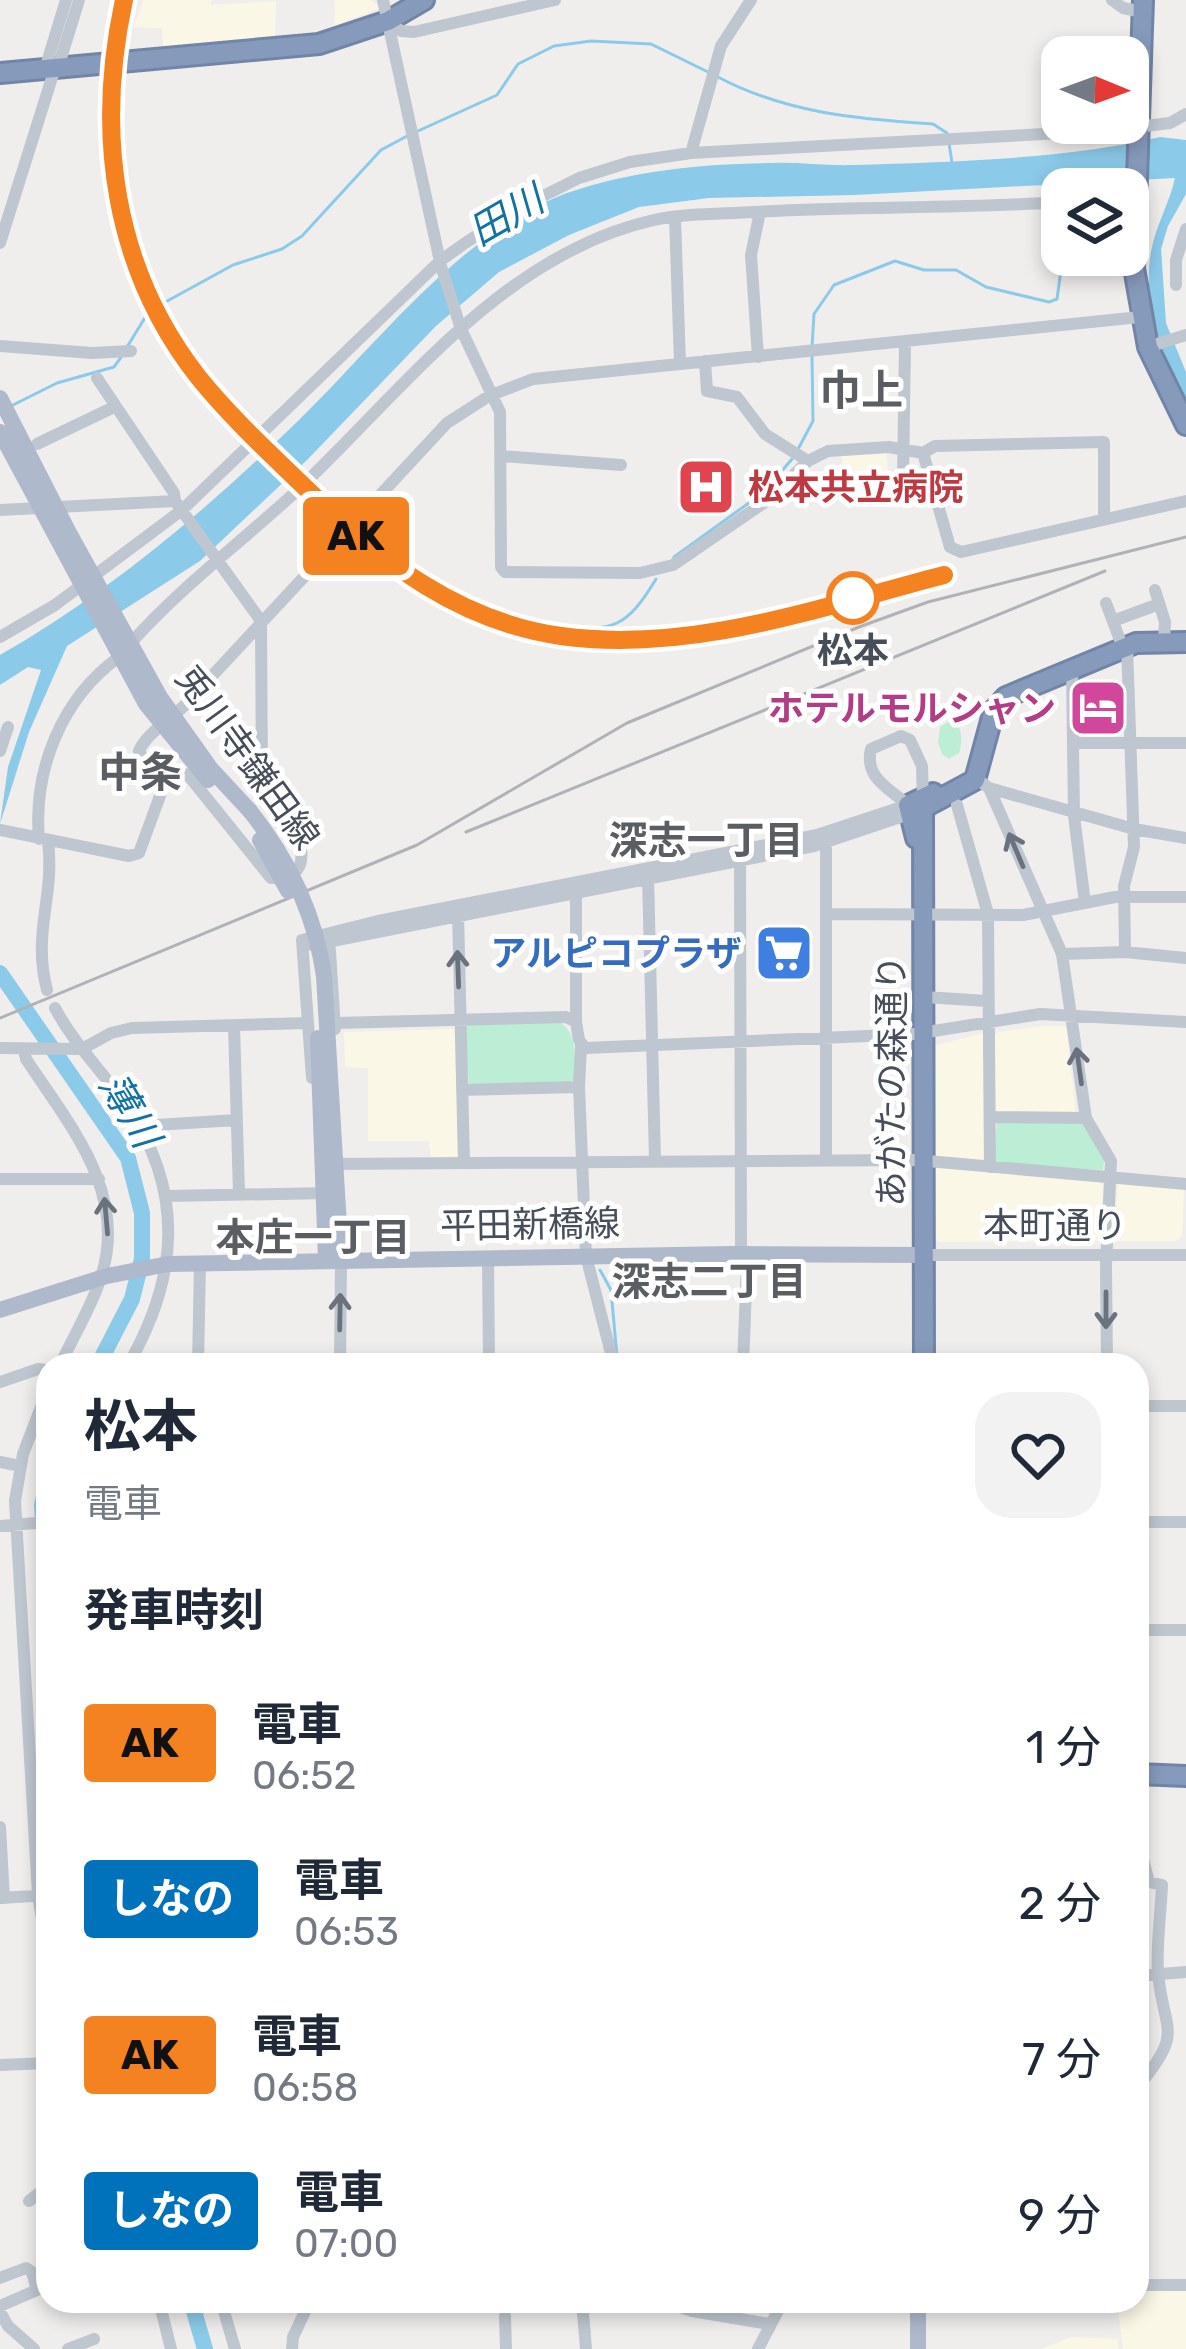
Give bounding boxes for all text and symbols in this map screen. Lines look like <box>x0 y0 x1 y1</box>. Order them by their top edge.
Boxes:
north arrow <box>1041 36 1149 144</box>
map controls <box>1041 36 1149 276</box>
button: layers <box>1041 168 1149 276</box>
water label: 田川 <box>461 174 555 255</box>
district label: 巾上 <box>819 366 903 416</box>
hospital icon: 松本共立病院 <box>675 456 737 518</box>
place label: 松本共立病院 <box>748 466 964 509</box>
line badge: AK <box>302 497 410 575</box>
text: AK <box>327 511 385 561</box>
marker: 松本 <box>828 573 878 623</box>
place label: 松本 <box>817 629 889 672</box>
street label: 兎川寺鎌田線 <box>167 657 328 857</box>
hotel icon: ホテルモルシャン <box>1067 677 1129 739</box>
place label: ホテルモルシャン <box>768 687 1056 730</box>
district label: 中条 <box>98 748 182 798</box>
district label: 深志一丁目 <box>608 818 804 864</box>
one-way arrow <box>1004 832 1025 869</box>
supermarket icon: アルピコプラザ <box>753 922 815 984</box>
place label: アルピコプラザ <box>490 932 742 975</box>
one-way arrow <box>447 950 470 989</box>
street label: あがたの森通り <box>870 955 913 1207</box>
one-way arrow <box>1067 1047 1090 1086</box>
water label: 薄川 <box>89 1065 171 1159</box>
one-way arrow <box>95 1197 118 1236</box>
street label: 平田新橋線 <box>440 1201 620 1248</box>
street label: 本町通り <box>983 1204 1127 1247</box>
district label: 本庄一丁目 <box>215 1215 411 1261</box>
district label: 深志二丁目 <box>611 1259 807 1305</box>
one-way arrow <box>1095 1290 1117 1329</box>
one-way arrow <box>329 1293 352 1332</box>
button: heart <box>975 1392 1101 1518</box>
text: 松本 <box>84 1393 198 1460</box>
text: 電車 <box>84 1481 162 1527</box>
text: 発車時刻 <box>84 1584 264 1637</box>
text: 電車 <box>252 1698 342 1751</box>
text: AK <box>121 1718 179 1768</box>
text: 1 分 <box>1026 1721 1101 1774</box>
text: 06:52 <box>252 1753 356 1799</box>
text: 電車 <box>294 1854 384 1907</box>
text: しなの <box>108 1874 234 1924</box>
text: 2 分 <box>1019 1877 1101 1930</box>
text: 06:53 <box>294 1909 399 1955</box>
text: 電車 <box>252 2010 342 2063</box>
text: AK <box>121 2030 179 2080</box>
text: 7 分 <box>1022 2033 1101 2086</box>
text: 06:58 <box>252 2065 358 2111</box>
text: 電車 <box>294 2166 384 2219</box>
text: しなの <box>108 2186 234 2236</box>
text: 9 分 <box>1018 2189 1101 2242</box>
text: 07:00 <box>294 2221 398 2267</box>

